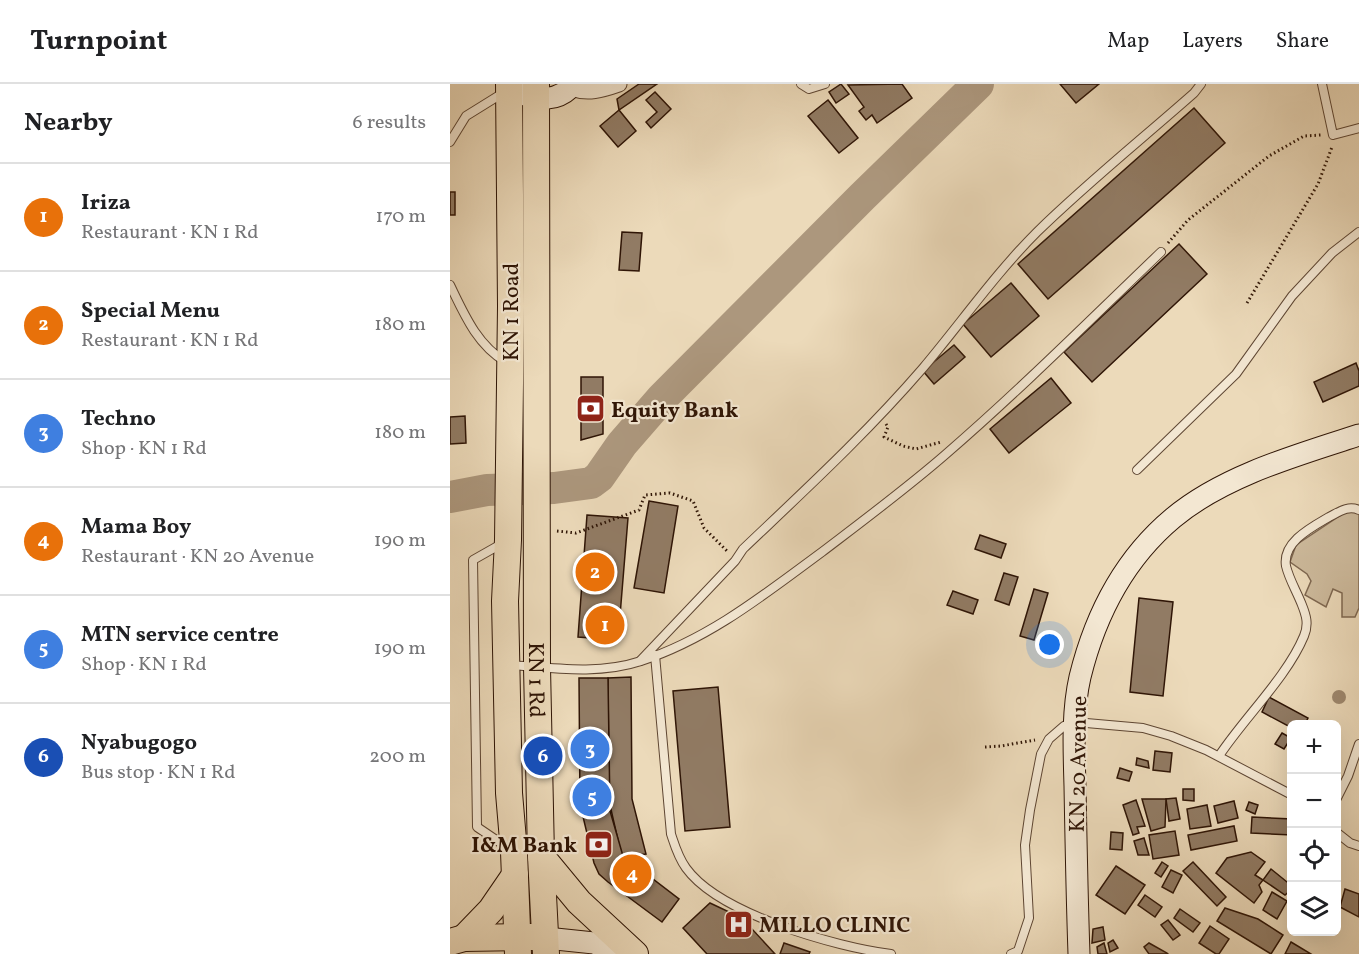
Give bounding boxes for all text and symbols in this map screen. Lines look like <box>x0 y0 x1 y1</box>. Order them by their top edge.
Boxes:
text: Turnpoint <box>30 22 167 61</box>
text: Map <box>1107 27 1149 56</box>
text: Layers <box>1182 27 1243 56</box>
text: Share <box>1276 27 1329 56</box>
text: Nearby <box>24 105 113 141</box>
text: 6 results <box>353 109 426 137</box>
text: Iriza <box>81 188 131 219</box>
text: 1 <box>39 203 48 231</box>
text: 170 m <box>376 203 426 231</box>
text: Restaurant · KN 1 Rd <box>81 219 259 247</box>
street label: KN 1 Road <box>497 263 528 361</box>
text: Special Menu <box>81 296 220 327</box>
text: 2 <box>38 311 49 339</box>
text: 180 m <box>374 311 426 339</box>
text: Restaurant · KN 1 Rd <box>81 327 259 355</box>
bank icon: Equity Bank <box>574 393 606 425</box>
place label: Equity Bank <box>611 396 738 427</box>
text: Techno <box>81 404 156 435</box>
text: 3 <box>38 419 49 447</box>
text: 180 m <box>374 419 426 447</box>
text: Shop · KN 1 Rd <box>81 435 207 463</box>
text: Mama Boy <box>81 512 191 543</box>
text: 4 <box>37 527 50 555</box>
text: 190 m <box>374 527 426 555</box>
text: Restaurant · KN 20 Avenue <box>81 543 314 571</box>
pin: 2 <box>576 550 614 594</box>
pin: 1 <box>586 602 624 648</box>
text: MTN service centre <box>81 620 279 651</box>
your location <box>1035 630 1064 659</box>
text: 5 <box>39 635 48 663</box>
text: 190 m <box>374 635 426 663</box>
street label: KN 1 Rd <box>519 642 551 718</box>
text: Shop · KN 1 Rd <box>81 651 207 679</box>
street label: KN 20 Avenue <box>1063 695 1096 833</box>
map controls <box>1287 720 1341 936</box>
button: + <box>1287 720 1341 774</box>
pin: 3 <box>570 726 610 772</box>
text: Nyabugogo <box>81 728 197 759</box>
pin: 6 <box>524 734 562 778</box>
text: 6 <box>38 743 49 771</box>
text: 200 m <box>369 743 426 771</box>
text: Bus stop · KN 1 Rd <box>81 759 235 787</box>
pin: 5 <box>572 774 612 820</box>
button: − <box>1287 774 1341 828</box>
bank icon: I&M Bank <box>582 828 614 860</box>
button: locate <box>1287 828 1341 882</box>
place label: I&M Bank <box>471 831 577 862</box>
pin: 4 <box>612 852 651 896</box>
button: layers <box>1287 882 1341 936</box>
hospital icon: MILLO CLINIC <box>722 908 754 940</box>
place label: MILLO CLINIC <box>759 911 910 942</box>

